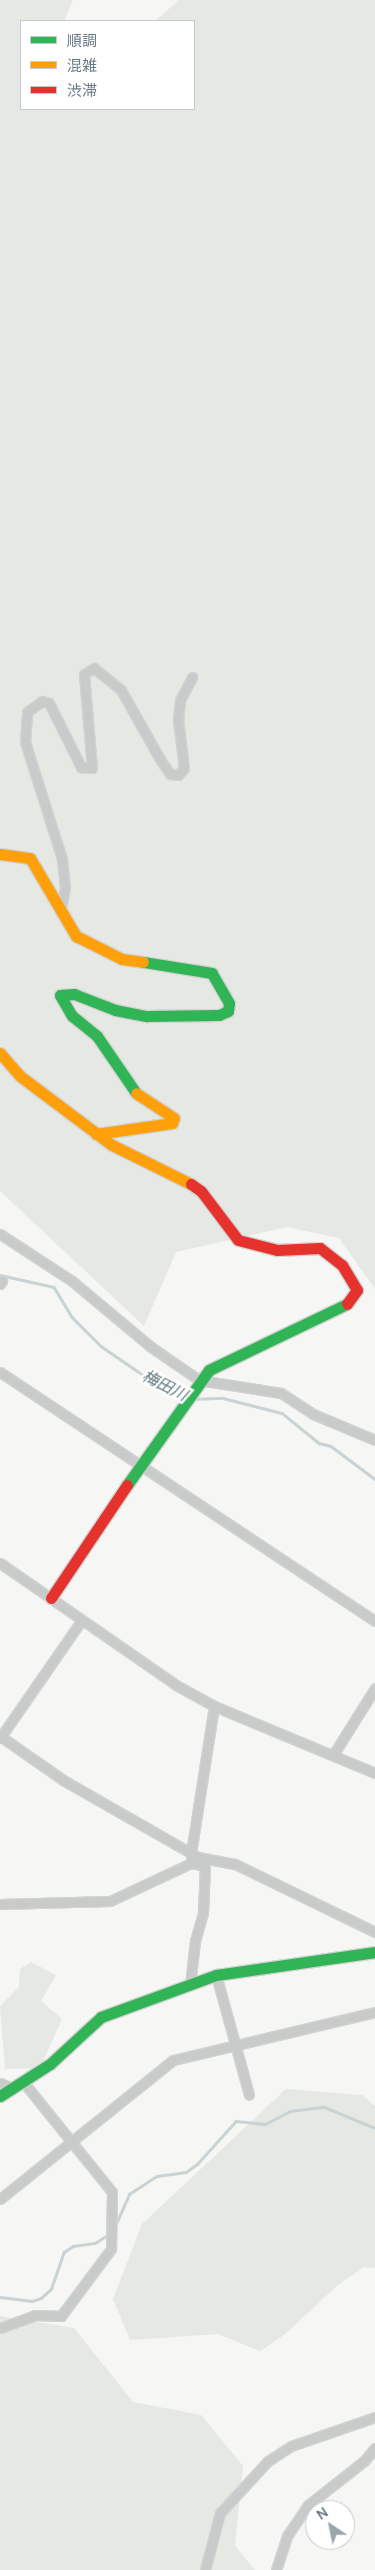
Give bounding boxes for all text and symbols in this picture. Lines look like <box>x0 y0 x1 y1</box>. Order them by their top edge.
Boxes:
legend <box>20 20 195 110</box>
text: 順調 <box>67 30 97 51</box>
text: 混雑 <box>67 55 97 76</box>
text: 渋滞 <box>67 80 97 101</box>
water label: 梅田川 <box>139 1366 191 1404</box>
north arrow <box>305 2500 355 2550</box>
text: N <box>312 2502 331 2524</box>

